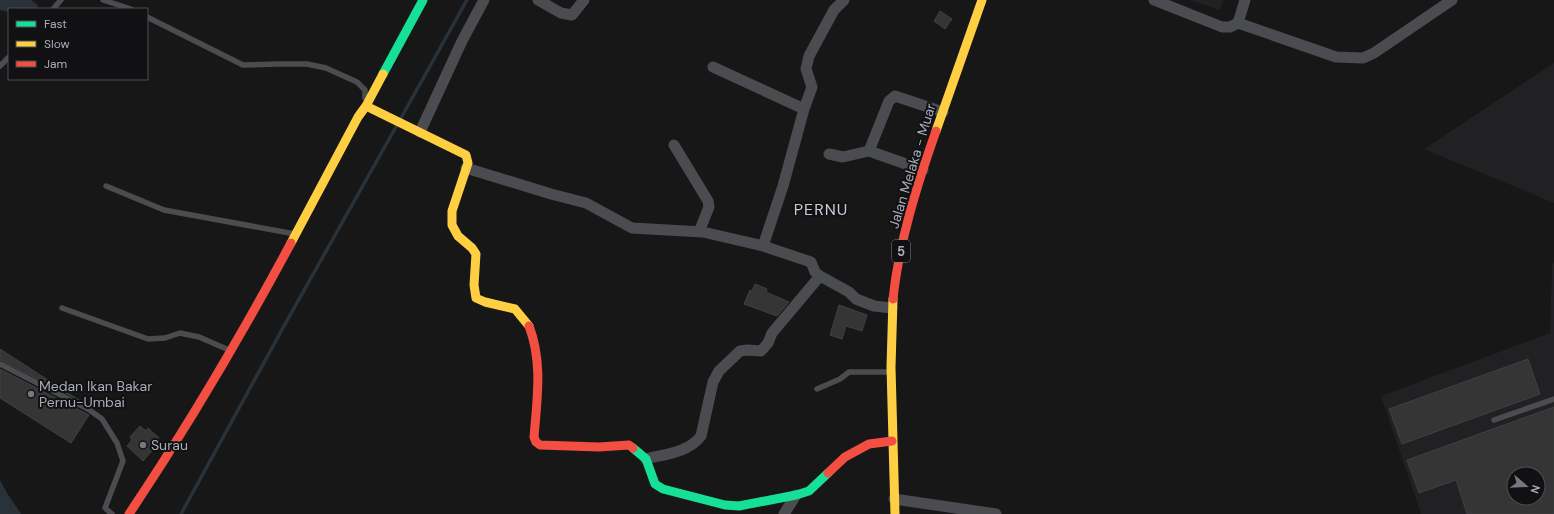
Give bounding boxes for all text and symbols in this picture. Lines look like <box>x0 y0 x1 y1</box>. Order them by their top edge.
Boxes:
legend <box>8 8 148 80</box>
text: Fast <box>44 16 67 32</box>
text: Slow <box>44 36 70 52</box>
text: Jam <box>44 56 67 72</box>
street label: Jalan Melaka - Muar <box>884 101 940 231</box>
district label: PERNU <box>794 199 848 220</box>
road number: 5 <box>892 240 910 262</box>
place label: Medan Ikan Bakar Pernu-Umbai <box>39 377 152 411</box>
marker: Medan Ikan Bakar Pernu-Umbai <box>26 389 36 399</box>
place label: Surau <box>151 436 188 454</box>
marker: Surau <box>138 440 148 450</box>
north arrow <box>1506 466 1546 506</box>
text: N <box>1528 483 1543 495</box>

